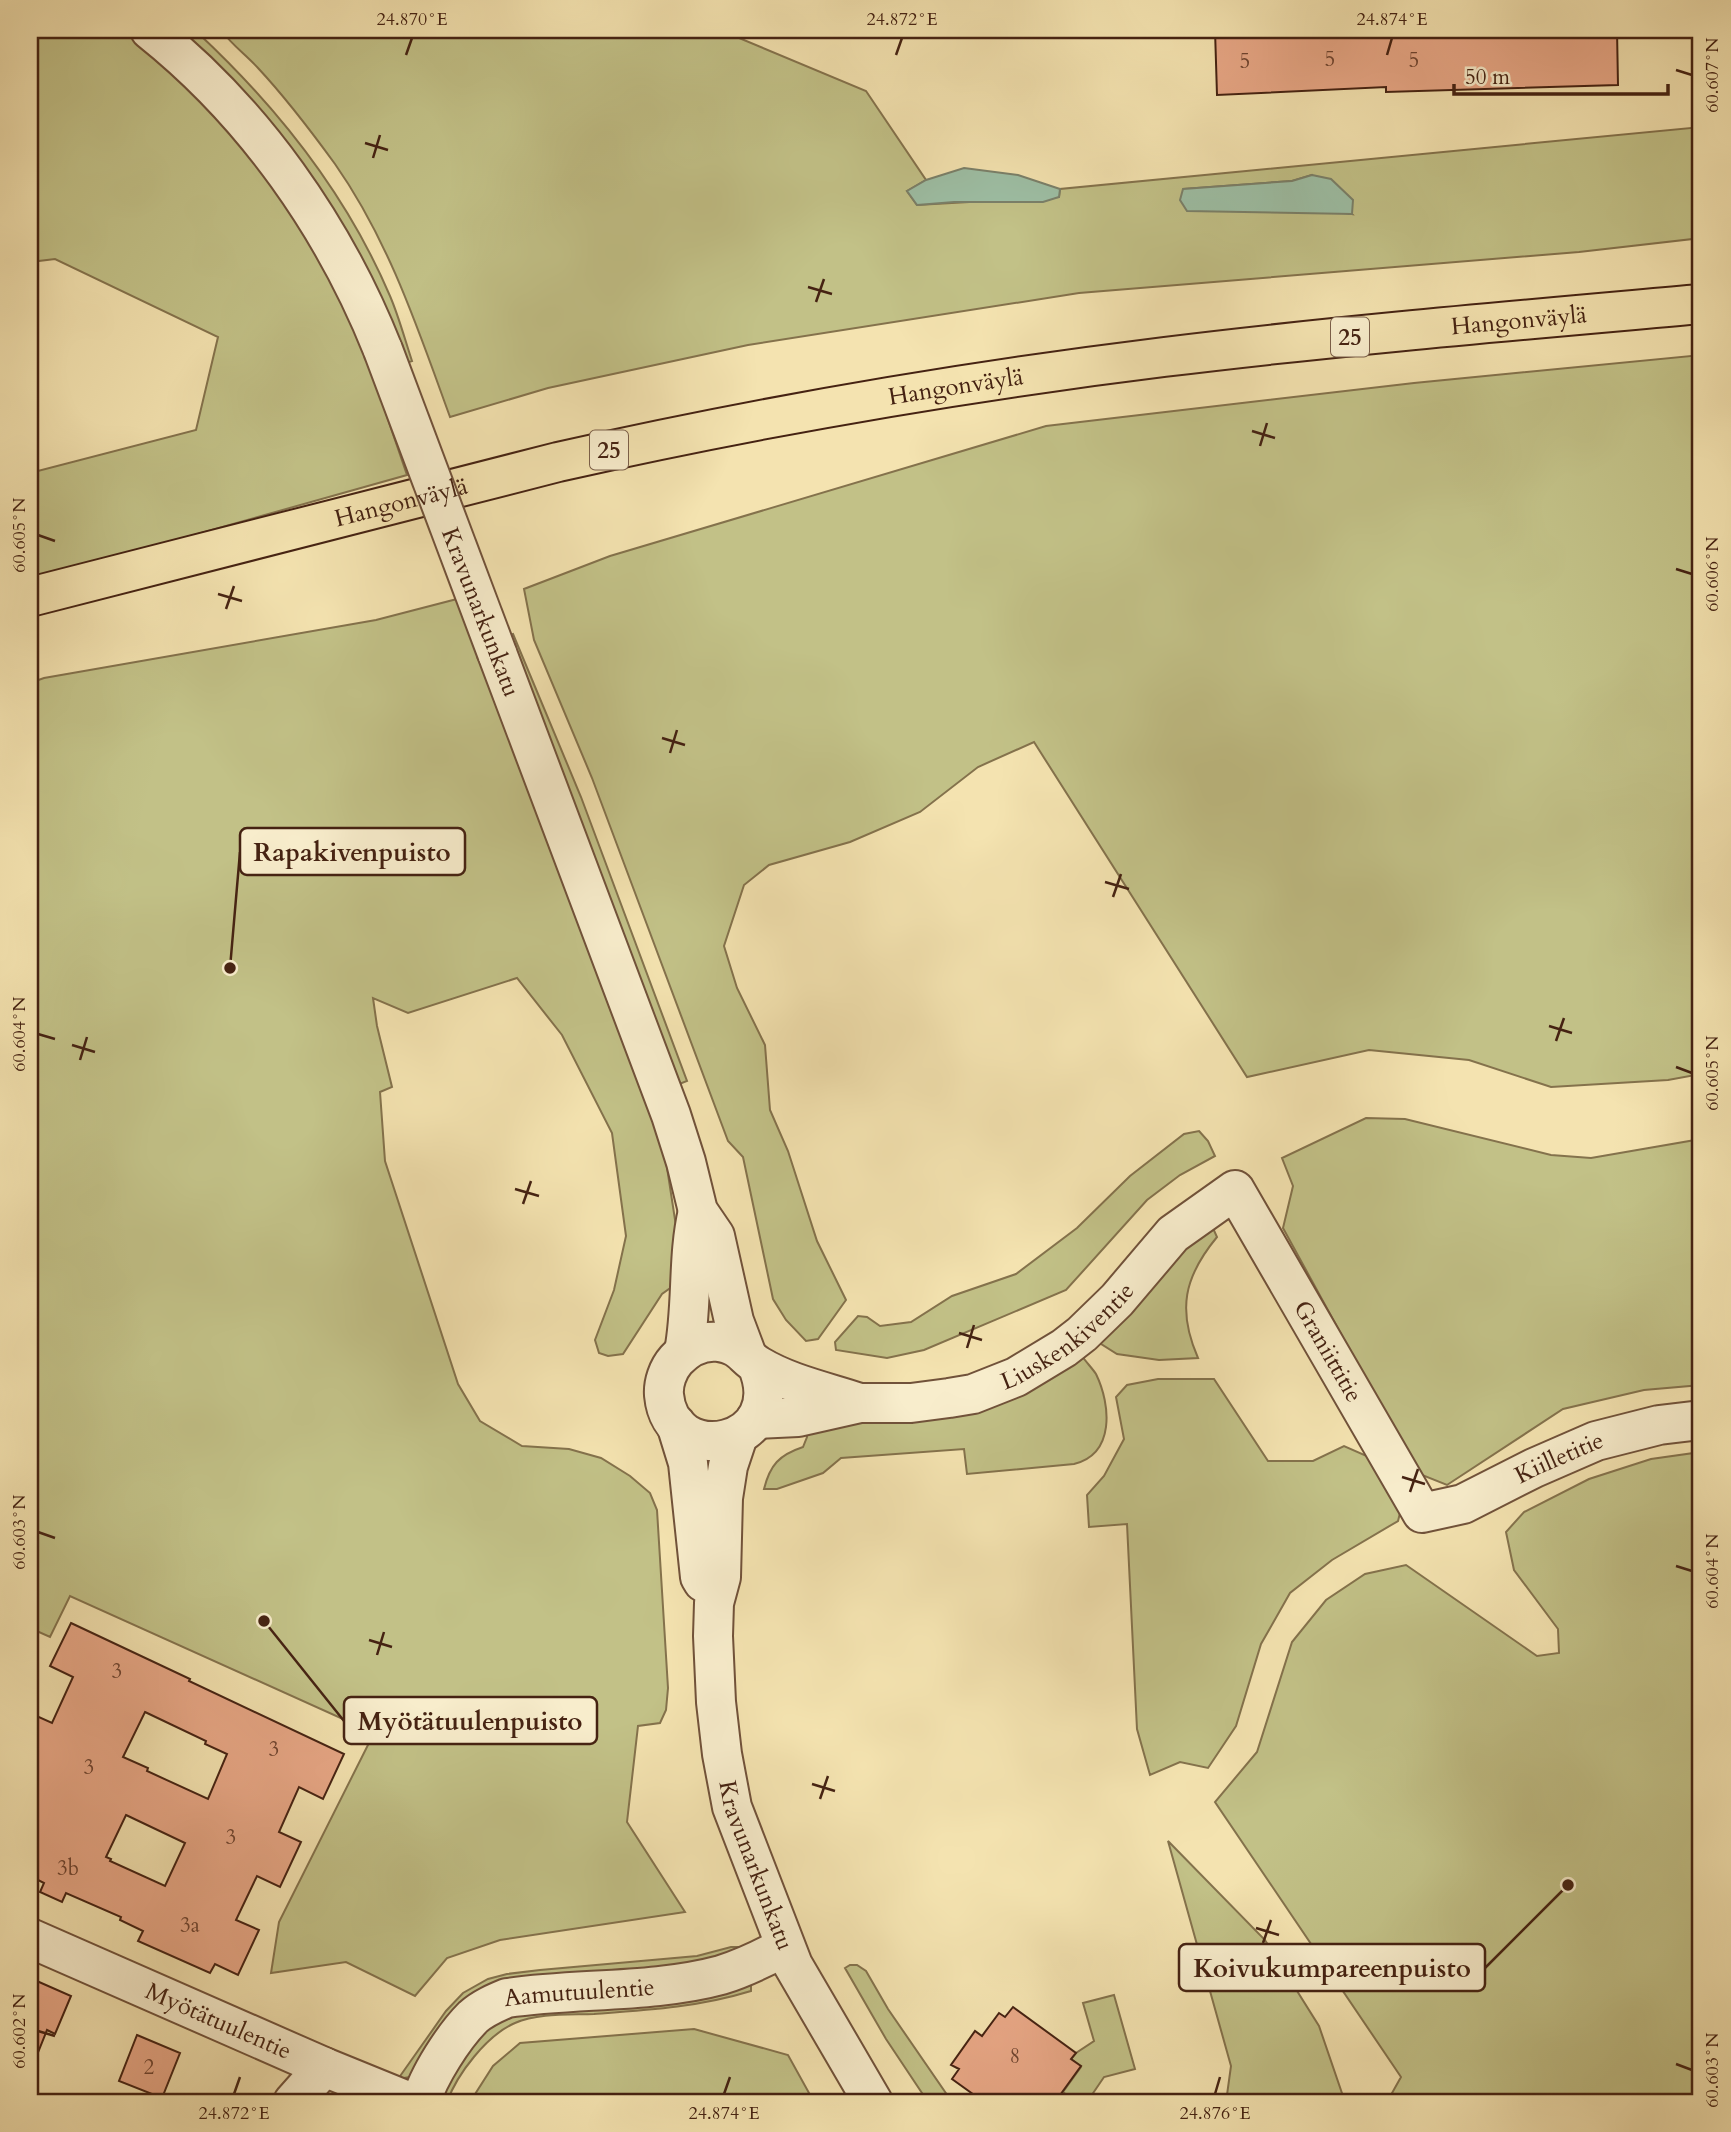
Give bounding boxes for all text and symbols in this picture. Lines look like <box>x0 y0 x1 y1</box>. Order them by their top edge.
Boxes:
text: 24.870°E <box>377 7 448 32</box>
text: 24.872°E <box>867 7 938 32</box>
text: 24.874°E <box>1357 7 1428 32</box>
text: 60.607°N <box>1700 37 1725 113</box>
house number: 5 <box>1325 45 1335 74</box>
house number: 5 <box>1409 46 1419 75</box>
house number: 5 <box>1240 47 1250 76</box>
scale bar <box>1454 52 1668 96</box>
text: 50 m <box>1465 63 1510 92</box>
street label: Hangonväylä <box>1450 298 1589 343</box>
road number: 25 <box>1331 318 1369 356</box>
street label: Hangonväylä <box>886 360 1026 414</box>
road number: 25 <box>590 431 628 470</box>
street label: Hangonväylä <box>331 470 472 535</box>
text: 60.605°N <box>7 497 32 573</box>
street label: Kravunarkunkatu <box>433 523 528 702</box>
text: 60.606°N <box>1700 536 1725 612</box>
callout: Rapakivenpuisto <box>240 828 465 875</box>
text: Rapakivenpuisto <box>253 835 451 870</box>
text: 60.604°N <box>7 996 32 1072</box>
text: 60.605°N <box>1700 1035 1725 1111</box>
street label: Liuskenkiventie <box>996 1276 1142 1398</box>
street label: Graniittitie <box>1285 1294 1370 1408</box>
street label: Kiilletitie <box>1509 1424 1607 1492</box>
text: 60.603°N <box>7 1494 32 1570</box>
text: 60.604°N <box>1700 1533 1725 1609</box>
house number: 3 <box>112 1657 122 1686</box>
callout: Myötätuulenpuisto <box>344 1697 597 1744</box>
text: Myötätuulenpuisto <box>357 1704 583 1739</box>
house number: 3 <box>269 1735 279 1764</box>
house number: 3 <box>84 1753 94 1782</box>
street label: Kravunarkunkatu <box>710 1778 802 1955</box>
house number: 3 <box>226 1823 236 1852</box>
house number: 3b <box>57 1854 79 1883</box>
house number: 3a <box>180 1911 200 1940</box>
callout: Koivukumpareenpuisto <box>1179 1944 1485 1991</box>
text: Koivukumpareenpuisto <box>1193 1951 1471 1986</box>
street label: Aamutuulentie <box>502 1971 656 2015</box>
street label: Myötätuulentie <box>140 1975 297 2068</box>
text: 60.602°N <box>7 1993 32 2069</box>
text: 60.603°N <box>1700 2032 1725 2108</box>
house number: 8 <box>1010 2042 1020 2071</box>
house number: 2 <box>144 2053 155 2082</box>
text: 24.872°E <box>199 2101 270 2126</box>
text: 24.874°E <box>689 2101 760 2126</box>
text: 24.876°E <box>1180 2101 1251 2126</box>

